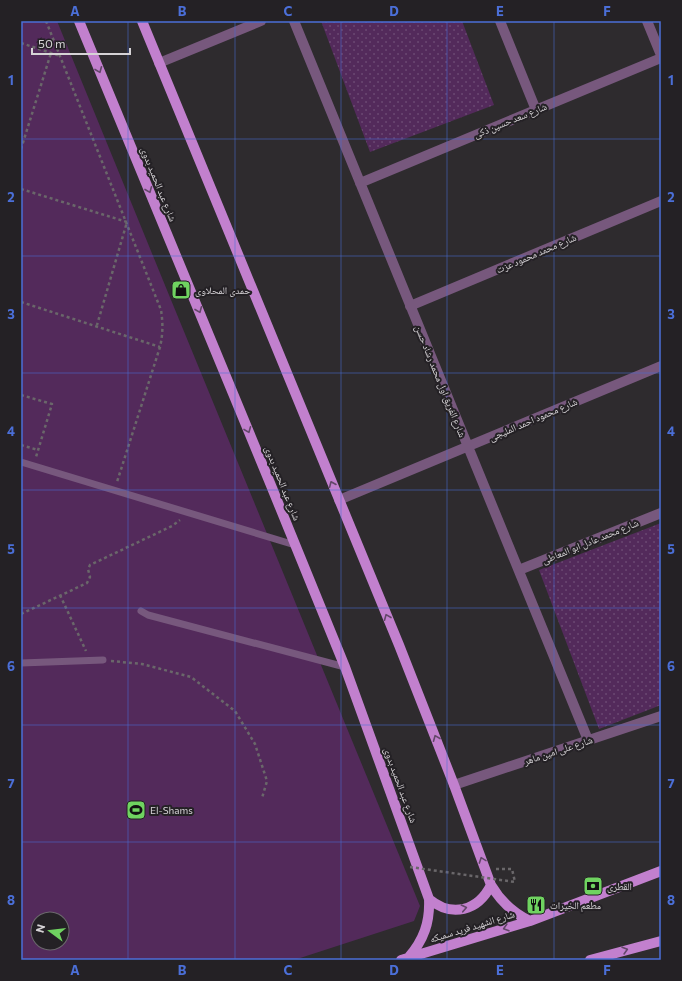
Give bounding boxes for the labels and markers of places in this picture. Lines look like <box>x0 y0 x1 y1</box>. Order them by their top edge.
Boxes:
shop icon: حمدى المحلاوى <box>170 279 192 301</box>
place label: حمدى المحلاوى <box>195 284 251 297</box>
sports icon: El-Shams <box>125 799 147 821</box>
place label: El-Shams <box>150 804 193 816</box>
bank icon: القطرى <box>582 875 604 897</box>
place label: القطرى <box>607 880 632 893</box>
restaurant icon: مطعم الخيرات <box>525 894 547 916</box>
place label: مطعم الخيرات <box>550 899 602 913</box>

